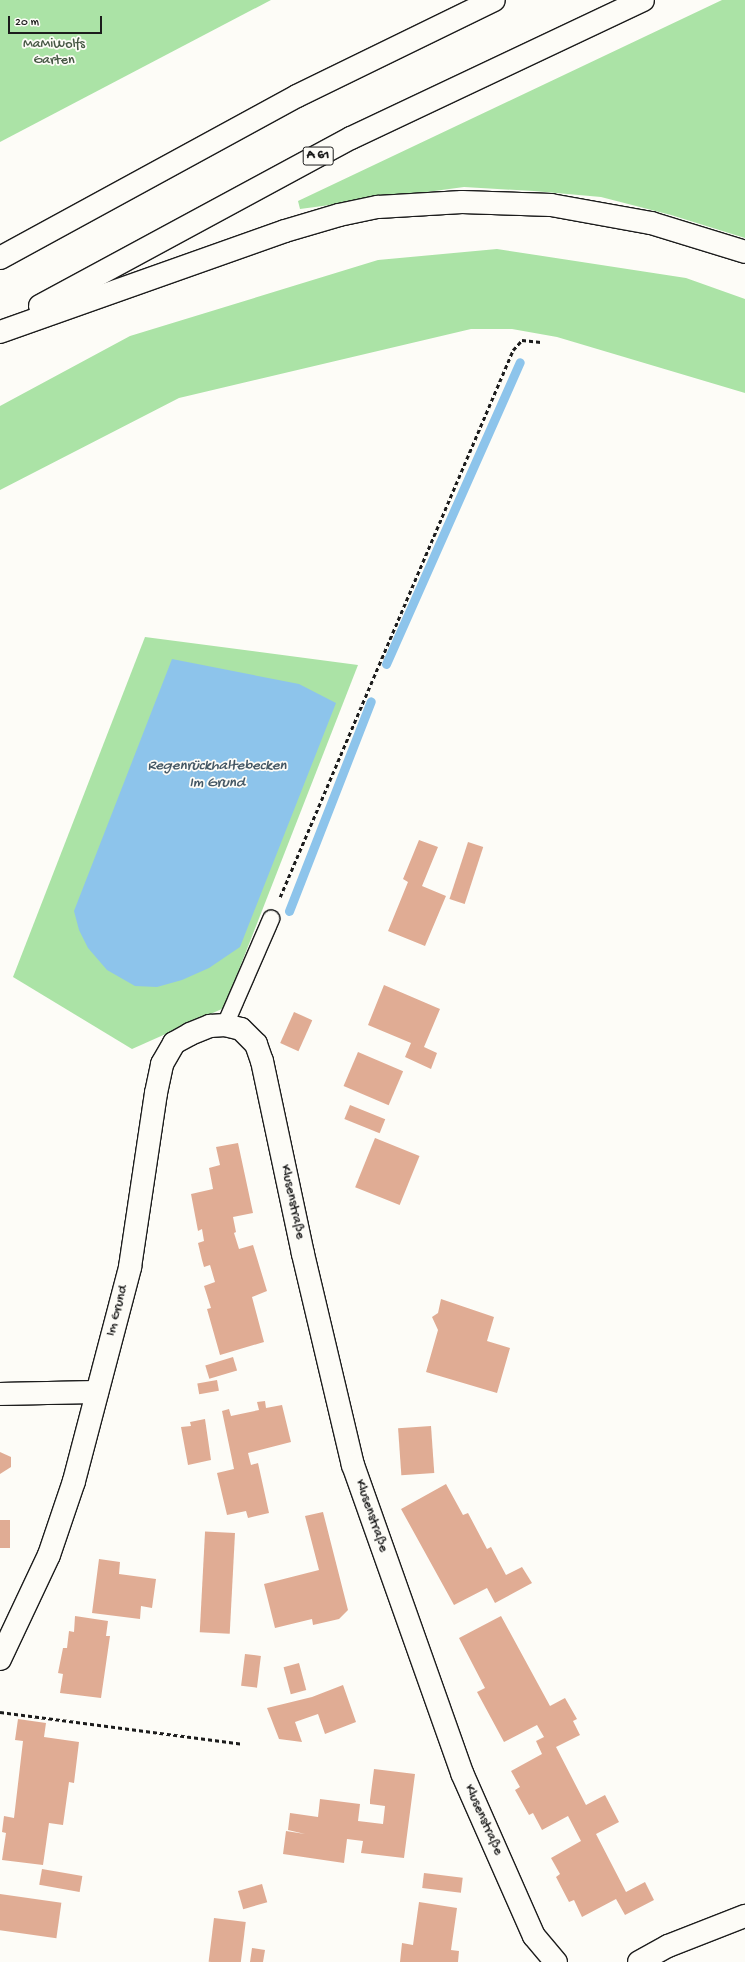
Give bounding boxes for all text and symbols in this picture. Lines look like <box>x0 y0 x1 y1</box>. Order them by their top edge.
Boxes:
scale bar <box>10 8 104 34</box>
text: 20 m <box>15 16 39 30</box>
park label: MaMiWolfs Garten <box>23 37 85 70</box>
road number: A 61 <box>302 145 334 167</box>
water label: Regenrückhaltebecken Im Grund <box>148 757 286 792</box>
street label: Klusenstraße <box>276 1163 308 1241</box>
street label: Im Grund <box>103 1284 133 1338</box>
street label: Klusenstraße <box>351 1477 391 1555</box>
street label: Klusenstraße <box>460 1782 506 1858</box>

